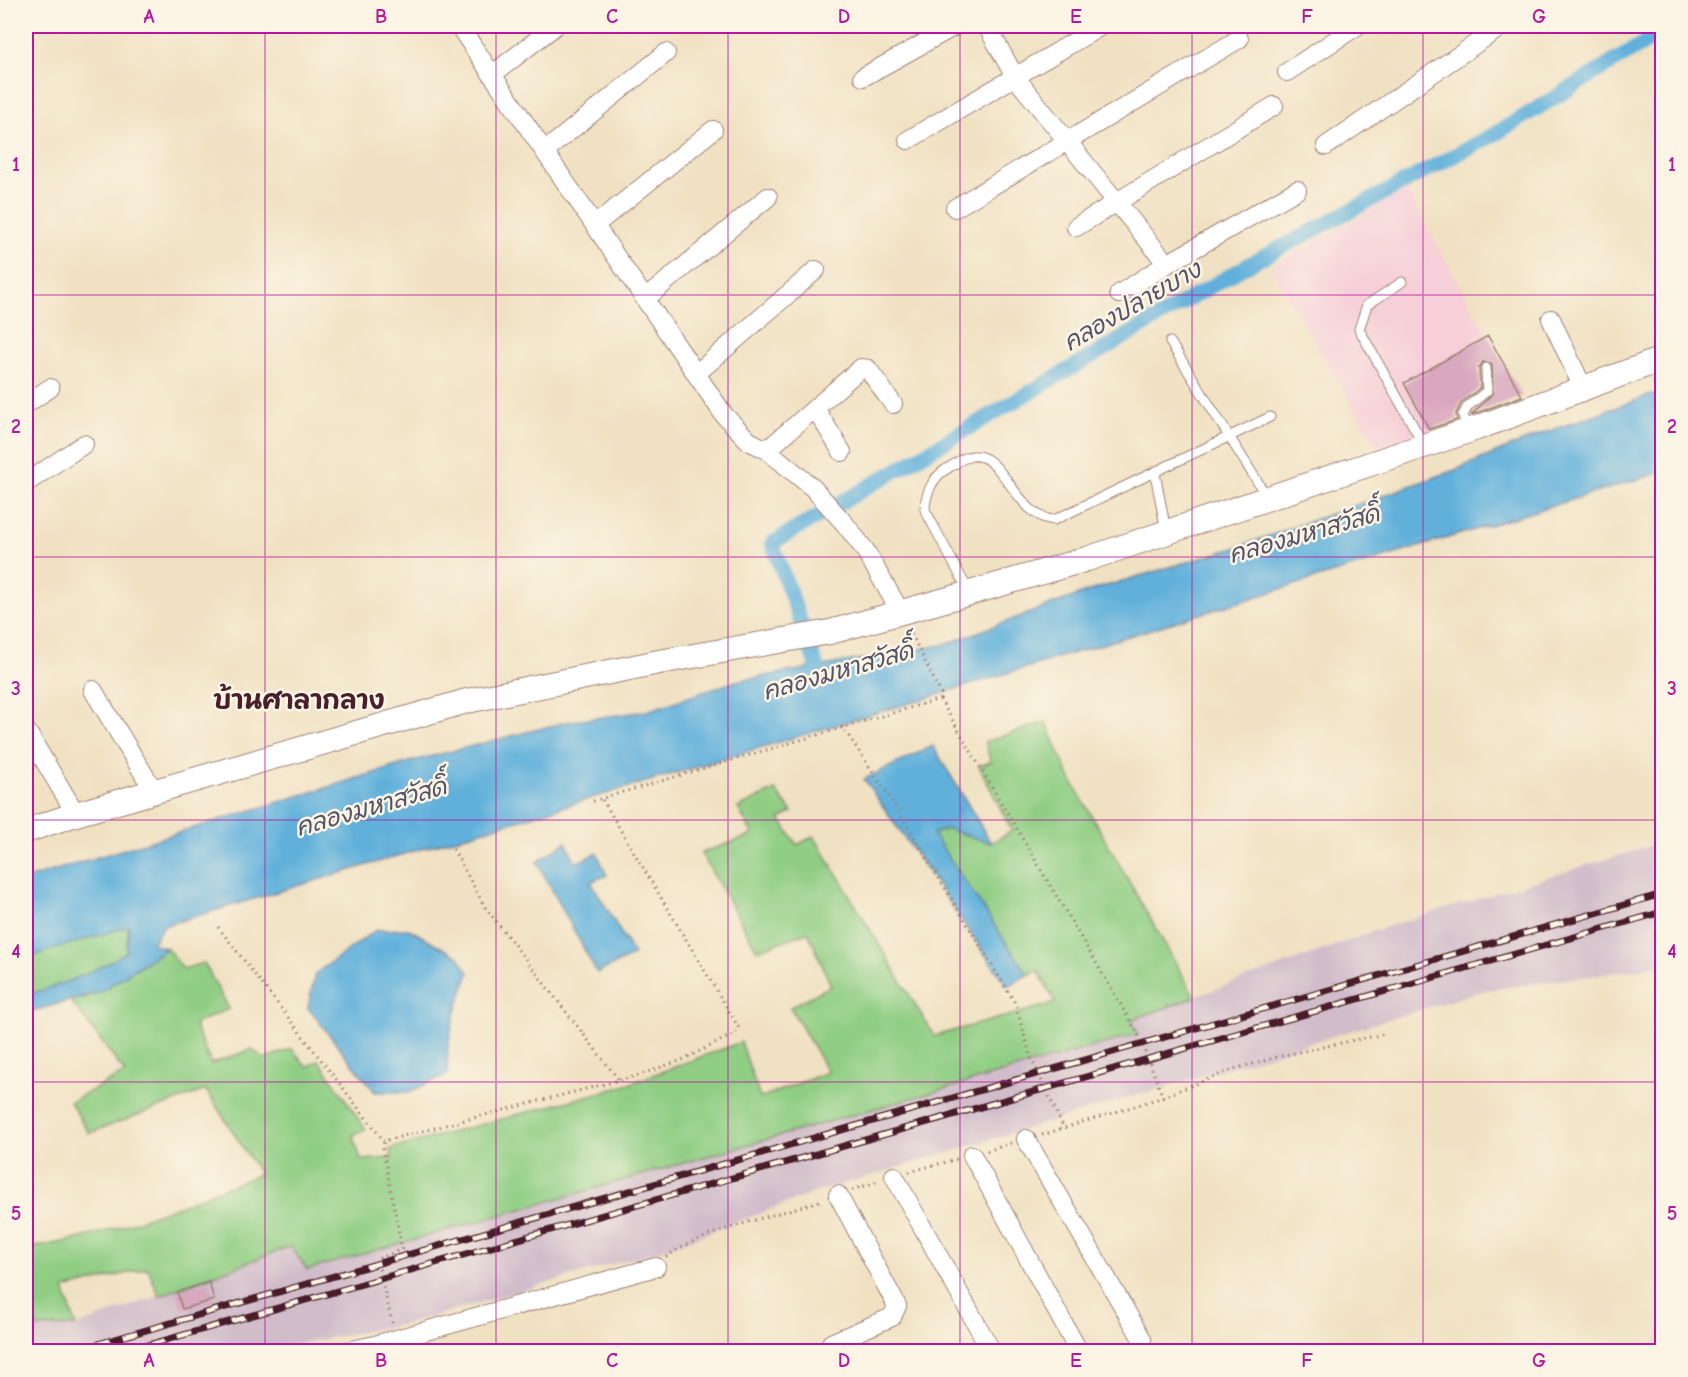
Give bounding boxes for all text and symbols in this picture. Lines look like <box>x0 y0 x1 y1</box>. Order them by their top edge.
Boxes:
text: A <box>143 5 155 28</box>
text: B <box>375 5 387 28</box>
text: C <box>606 5 618 28</box>
text: D <box>838 5 850 28</box>
text: E <box>1070 5 1082 28</box>
text: F <box>1301 5 1313 28</box>
text: G <box>1532 5 1546 28</box>
text: 1 <box>12 153 20 176</box>
text: 1 <box>1668 153 1676 176</box>
water label: คลองปลายบาง <box>1058 254 1208 357</box>
text: 2 <box>11 415 21 438</box>
text: 2 <box>1667 415 1677 438</box>
water label: คลองมหาสวัสดิ์ <box>1223 490 1389 569</box>
water label: คลองมหาสวัสดิ์ <box>757 627 923 706</box>
text: 3 <box>11 677 21 700</box>
text: 3 <box>1667 677 1677 700</box>
district label: บ้านศาลากลาง <box>213 683 385 716</box>
water label: คลองมหาสวัสดิ์ <box>290 763 456 842</box>
text: 4 <box>11 940 21 963</box>
text: 4 <box>1667 940 1677 963</box>
text: 5 <box>11 1202 21 1225</box>
text: 5 <box>1667 1202 1677 1225</box>
text: A <box>143 1349 155 1372</box>
text: B <box>375 1349 387 1372</box>
text: C <box>606 1349 618 1372</box>
text: D <box>838 1349 850 1372</box>
text: E <box>1070 1349 1082 1372</box>
text: F <box>1301 1349 1313 1372</box>
text: G <box>1532 1349 1546 1372</box>

